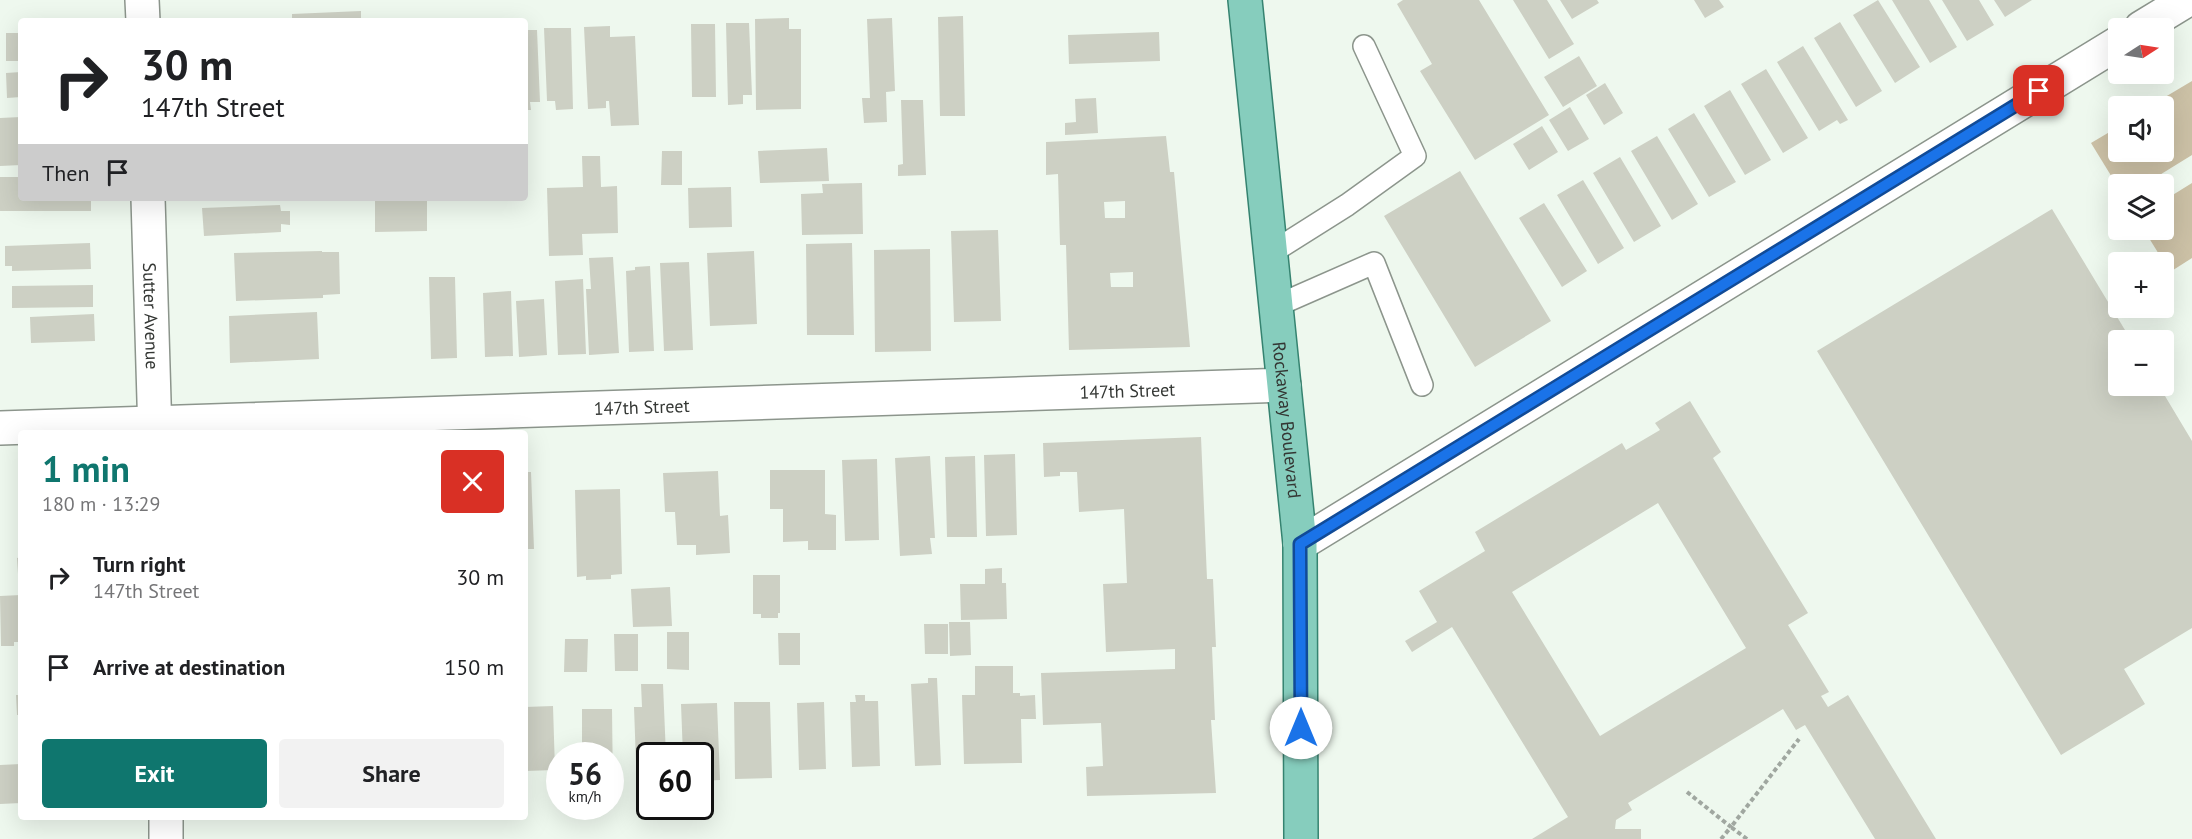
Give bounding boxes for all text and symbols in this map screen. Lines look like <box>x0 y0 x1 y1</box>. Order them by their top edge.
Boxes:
north arrow <box>2108 18 2174 84</box>
map controls <box>2108 18 2174 396</box>
text: 30 m <box>141 37 233 92</box>
icon: right <box>42 42 120 120</box>
pin <box>2013 65 2064 116</box>
icon: arrive <box>2022 74 2055 107</box>
text: 147th Street <box>141 90 285 124</box>
button: sound <box>2108 96 2174 162</box>
icon: arrive <box>101 156 134 189</box>
text: Then <box>42 159 89 187</box>
button: layers <box>2108 174 2174 240</box>
button: + <box>2108 252 2174 318</box>
street label: Sutter Avenue <box>138 262 165 370</box>
button: − <box>2108 330 2174 396</box>
street label: Rockaway Boulevard <box>1268 340 1307 499</box>
street label: 147th Street <box>1079 377 1176 403</box>
street label: 147th Street <box>593 393 690 420</box>
text: 1 min <box>42 445 130 492</box>
button: close <box>441 450 504 513</box>
text: 180 m · 13:29 <box>42 491 160 517</box>
text: Turn right <box>93 550 185 578</box>
icon: right <box>42 561 75 594</box>
text: 30 m <box>456 563 504 591</box>
text: 147th Street <box>93 578 199 604</box>
icon: arrive <box>42 651 75 684</box>
text: Arrive at destination <box>93 653 285 681</box>
text: 150 m <box>444 653 504 681</box>
position arrow <box>1269 696 1333 760</box>
button: Exit <box>42 739 267 808</box>
button: Share <box>279 739 504 808</box>
speed limit sign: 60 <box>636 742 714 820</box>
text: 56 <box>568 754 602 793</box>
text: km/h <box>569 787 601 806</box>

